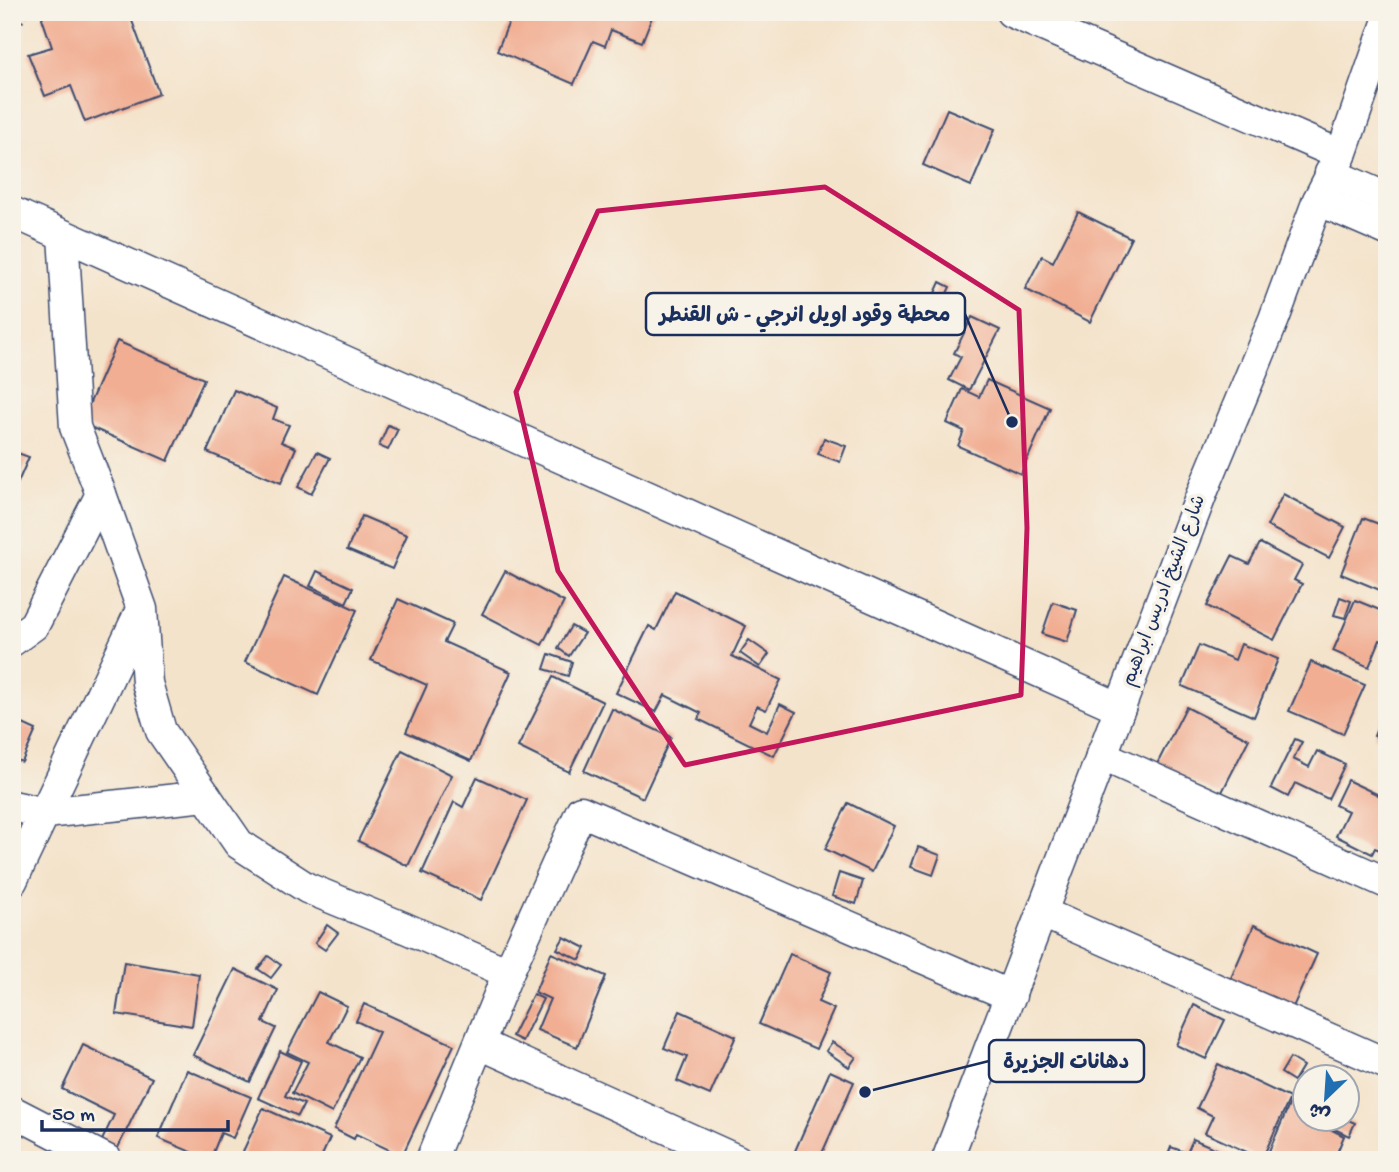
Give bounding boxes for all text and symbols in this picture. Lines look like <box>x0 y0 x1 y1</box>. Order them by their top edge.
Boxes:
callout: محطة وقود اويل انرجي - ش القنطر <box>646 293 965 335</box>
text: محطة وقود اويل انرجي - ش القنطر <box>658 303 950 333</box>
street label: شارع الشيخ ادريس ابراهيم <box>1118 492 1212 690</box>
callout: دهانات الجزيرة <box>989 1040 1144 1082</box>
text: دهانات الجزيرة <box>1003 1052 1129 1077</box>
north arrow <box>1290 1064 1360 1134</box>
scale bar <box>42 1088 228 1132</box>
text: ش <box>1306 1095 1335 1125</box>
text: 50 m <box>52 1104 95 1129</box>

